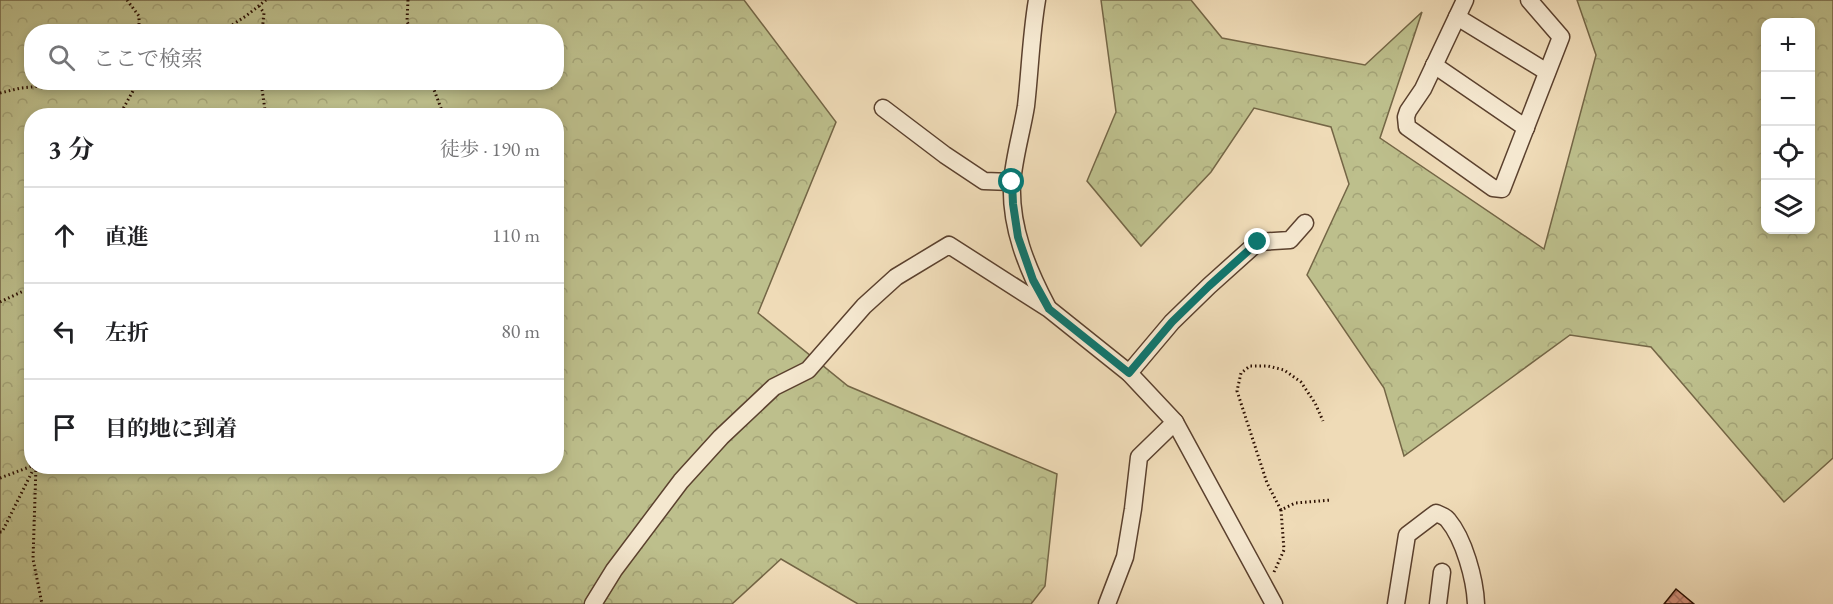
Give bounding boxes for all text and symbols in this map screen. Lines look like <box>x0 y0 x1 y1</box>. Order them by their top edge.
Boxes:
map controls <box>1761 18 1815 234</box>
button: + <box>1761 18 1815 72</box>
search box <box>24 24 564 90</box>
icon: search <box>45 41 78 74</box>
text: ここで検索 <box>93 44 203 73</box>
button: − <box>1761 72 1815 126</box>
button: locate <box>1761 126 1815 180</box>
text: 3 分 <box>48 132 94 166</box>
text: 徒歩 · 190 m <box>440 136 540 162</box>
route start <box>998 168 1024 194</box>
button: layers <box>1761 180 1815 234</box>
icon: ahead <box>48 219 81 252</box>
text: 直進 <box>105 222 149 251</box>
text: 110 m <box>492 222 540 248</box>
route end <box>1244 228 1270 254</box>
icon: left <box>48 315 81 348</box>
text: 左折 <box>105 318 149 347</box>
text: 80 m <box>501 318 540 344</box>
icon: arrive <box>48 411 81 444</box>
text: 目的地に到着 <box>105 414 237 443</box>

